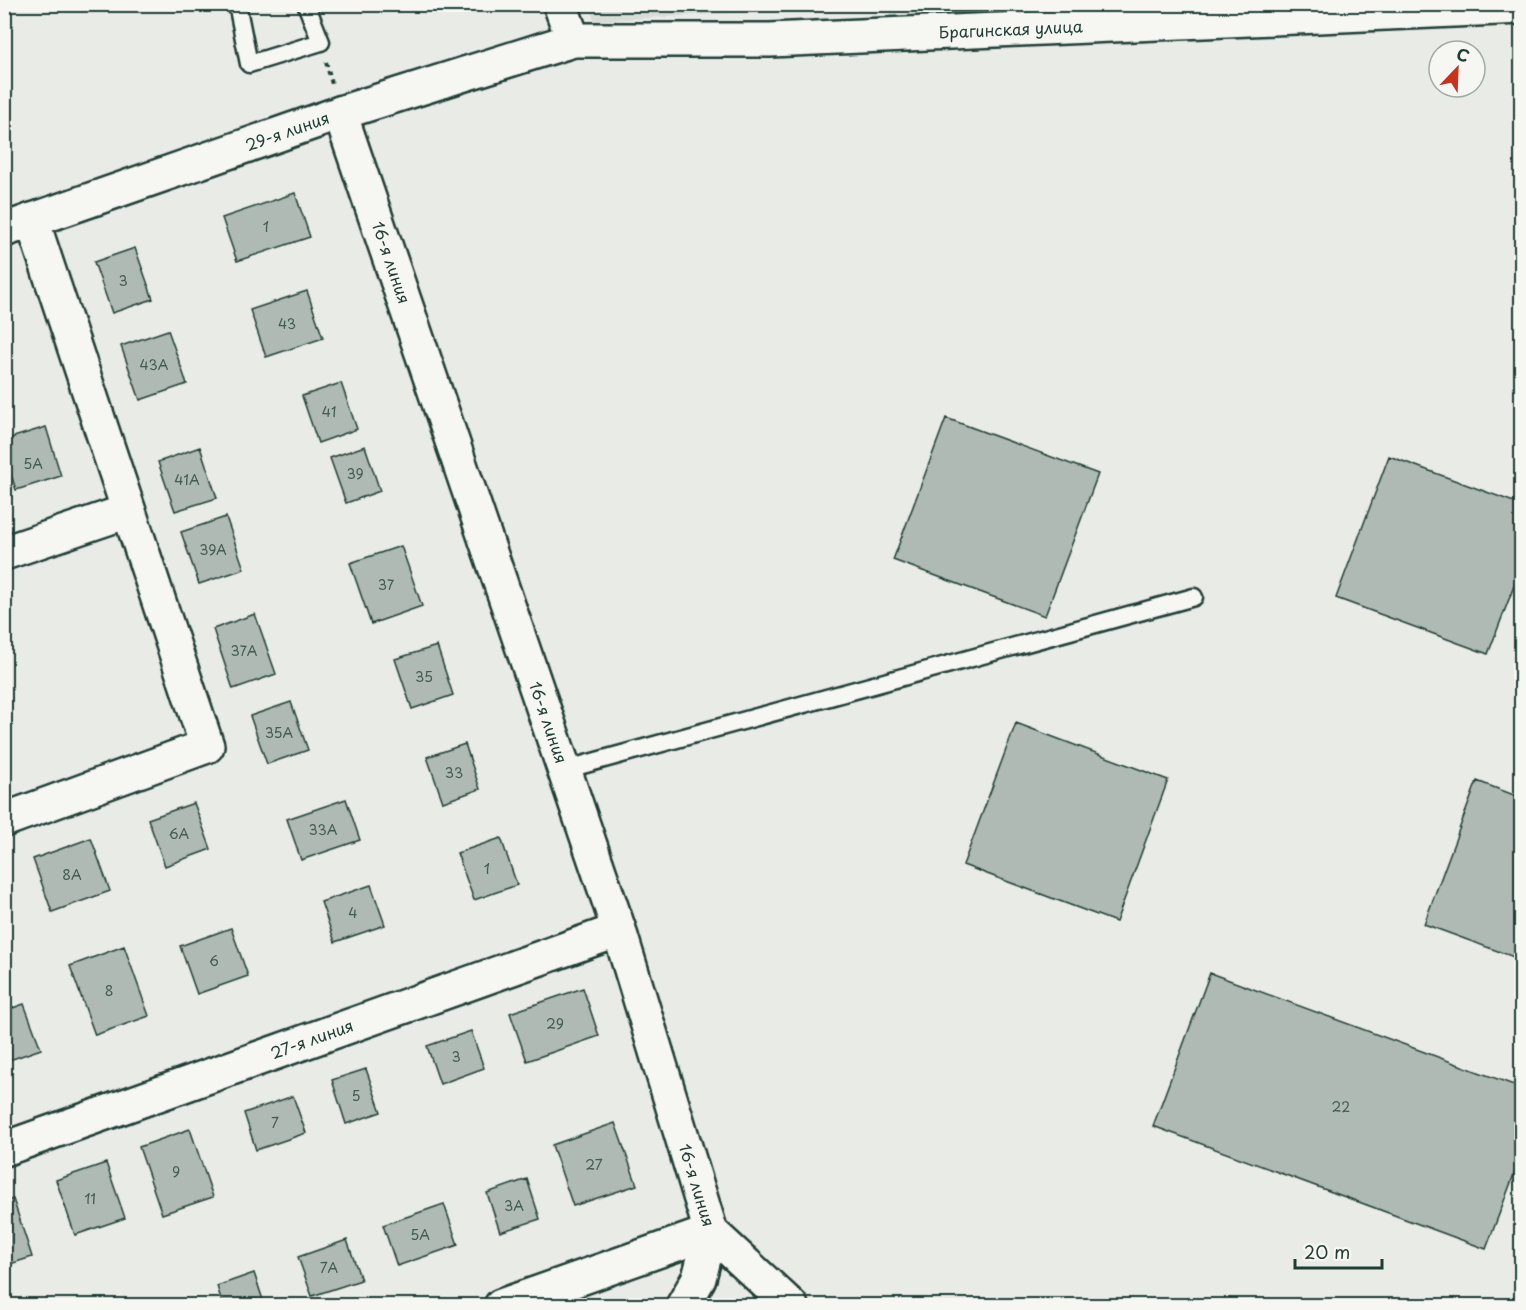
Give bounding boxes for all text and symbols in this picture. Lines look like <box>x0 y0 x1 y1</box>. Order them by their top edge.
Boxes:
street label: Брагинская улица <box>938 13 1083 44</box>
north arrow <box>1427 39 1487 99</box>
text: С <box>1453 41 1473 68</box>
street label: 29-я линия <box>242 105 332 156</box>
house number: 1 <box>263 216 269 237</box>
street label: 16-я линия <box>367 218 417 307</box>
house number: 3 <box>118 270 128 291</box>
house number: 43 <box>278 313 296 334</box>
house number: 43А <box>140 354 169 375</box>
house number: 41 <box>322 401 336 422</box>
house number: 5А <box>23 453 43 474</box>
house number: 39 <box>346 463 364 484</box>
house number: 41А <box>174 469 200 490</box>
house number: 39А <box>199 539 227 560</box>
house number: 37 <box>378 574 395 595</box>
house number: 37А <box>230 640 258 661</box>
house number: 35 <box>415 666 433 687</box>
street label: 16-я линия <box>524 678 574 766</box>
house number: 35А <box>265 722 294 743</box>
house number: 33 <box>445 762 463 783</box>
house number: 33А <box>308 819 338 840</box>
house number: 6А <box>169 823 190 844</box>
house number: 1 <box>484 858 490 879</box>
house number: 8А <box>62 864 82 885</box>
house number: 4 <box>348 902 358 923</box>
house number: 6 <box>209 950 219 971</box>
house number: 8 <box>105 980 113 1001</box>
street label: 27-я линия <box>267 1013 356 1064</box>
house number: 29 <box>546 1013 564 1034</box>
house number: 3 <box>451 1046 461 1067</box>
house number: 5 <box>351 1085 361 1106</box>
house number: 22 <box>1332 1096 1350 1117</box>
house number: 7 <box>271 1112 279 1133</box>
street label: 16-я линия <box>674 1140 722 1229</box>
house number: 27 <box>585 1154 603 1175</box>
house number: 9 <box>172 1161 180 1182</box>
house number: 11 <box>84 1188 96 1209</box>
house number: 3А <box>504 1195 524 1216</box>
house number: 5А <box>410 1224 430 1245</box>
scale bar <box>1295 1232 1382 1270</box>
text: 20 m <box>1304 1238 1350 1265</box>
house number: 7А <box>320 1257 339 1278</box>

